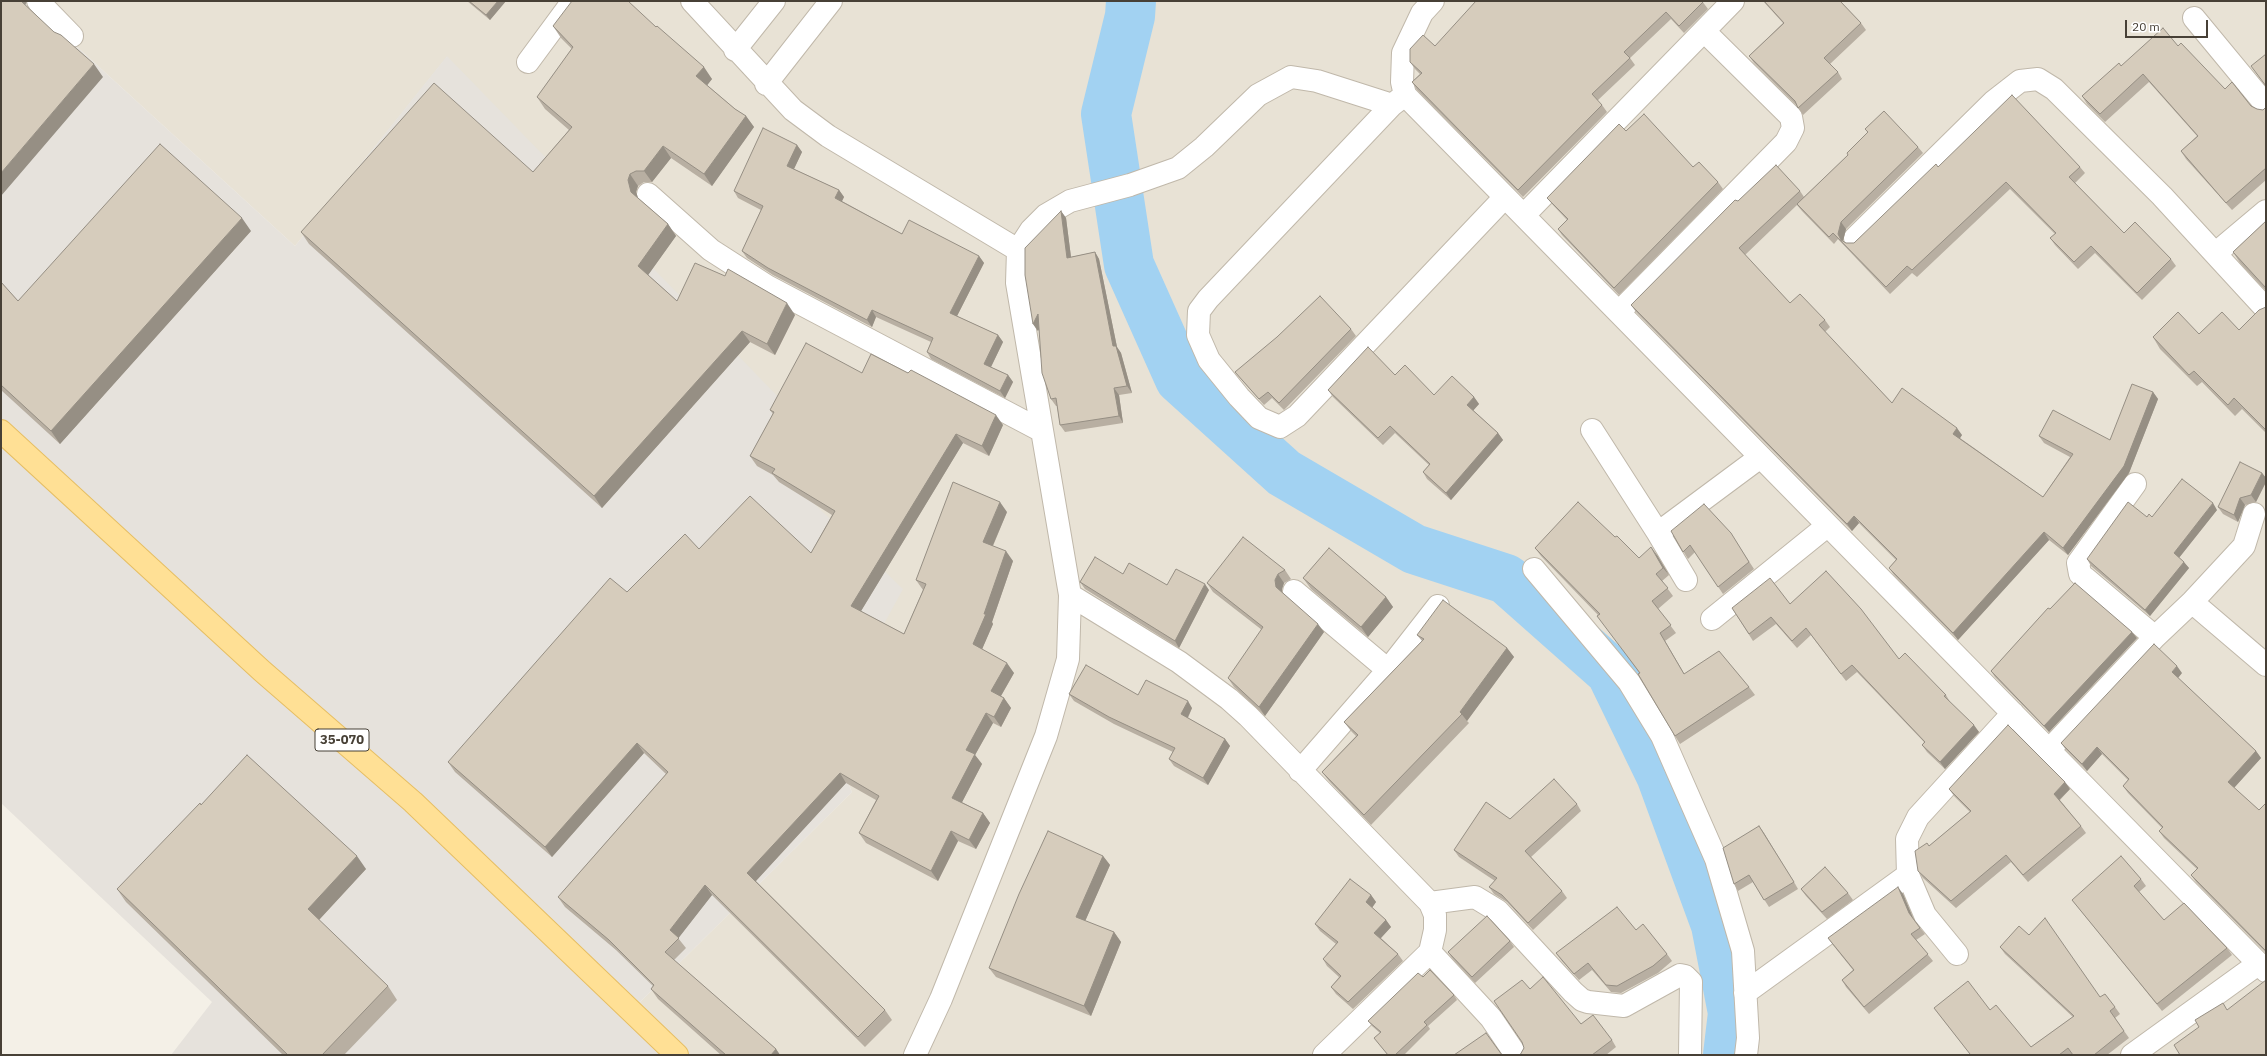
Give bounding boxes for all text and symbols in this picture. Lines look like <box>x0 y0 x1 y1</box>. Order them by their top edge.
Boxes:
scale bar <box>2127 12 2210 38</box>
text: 20 m <box>2132 19 2160 34</box>
road number: 35-070 <box>315 729 369 751</box>

